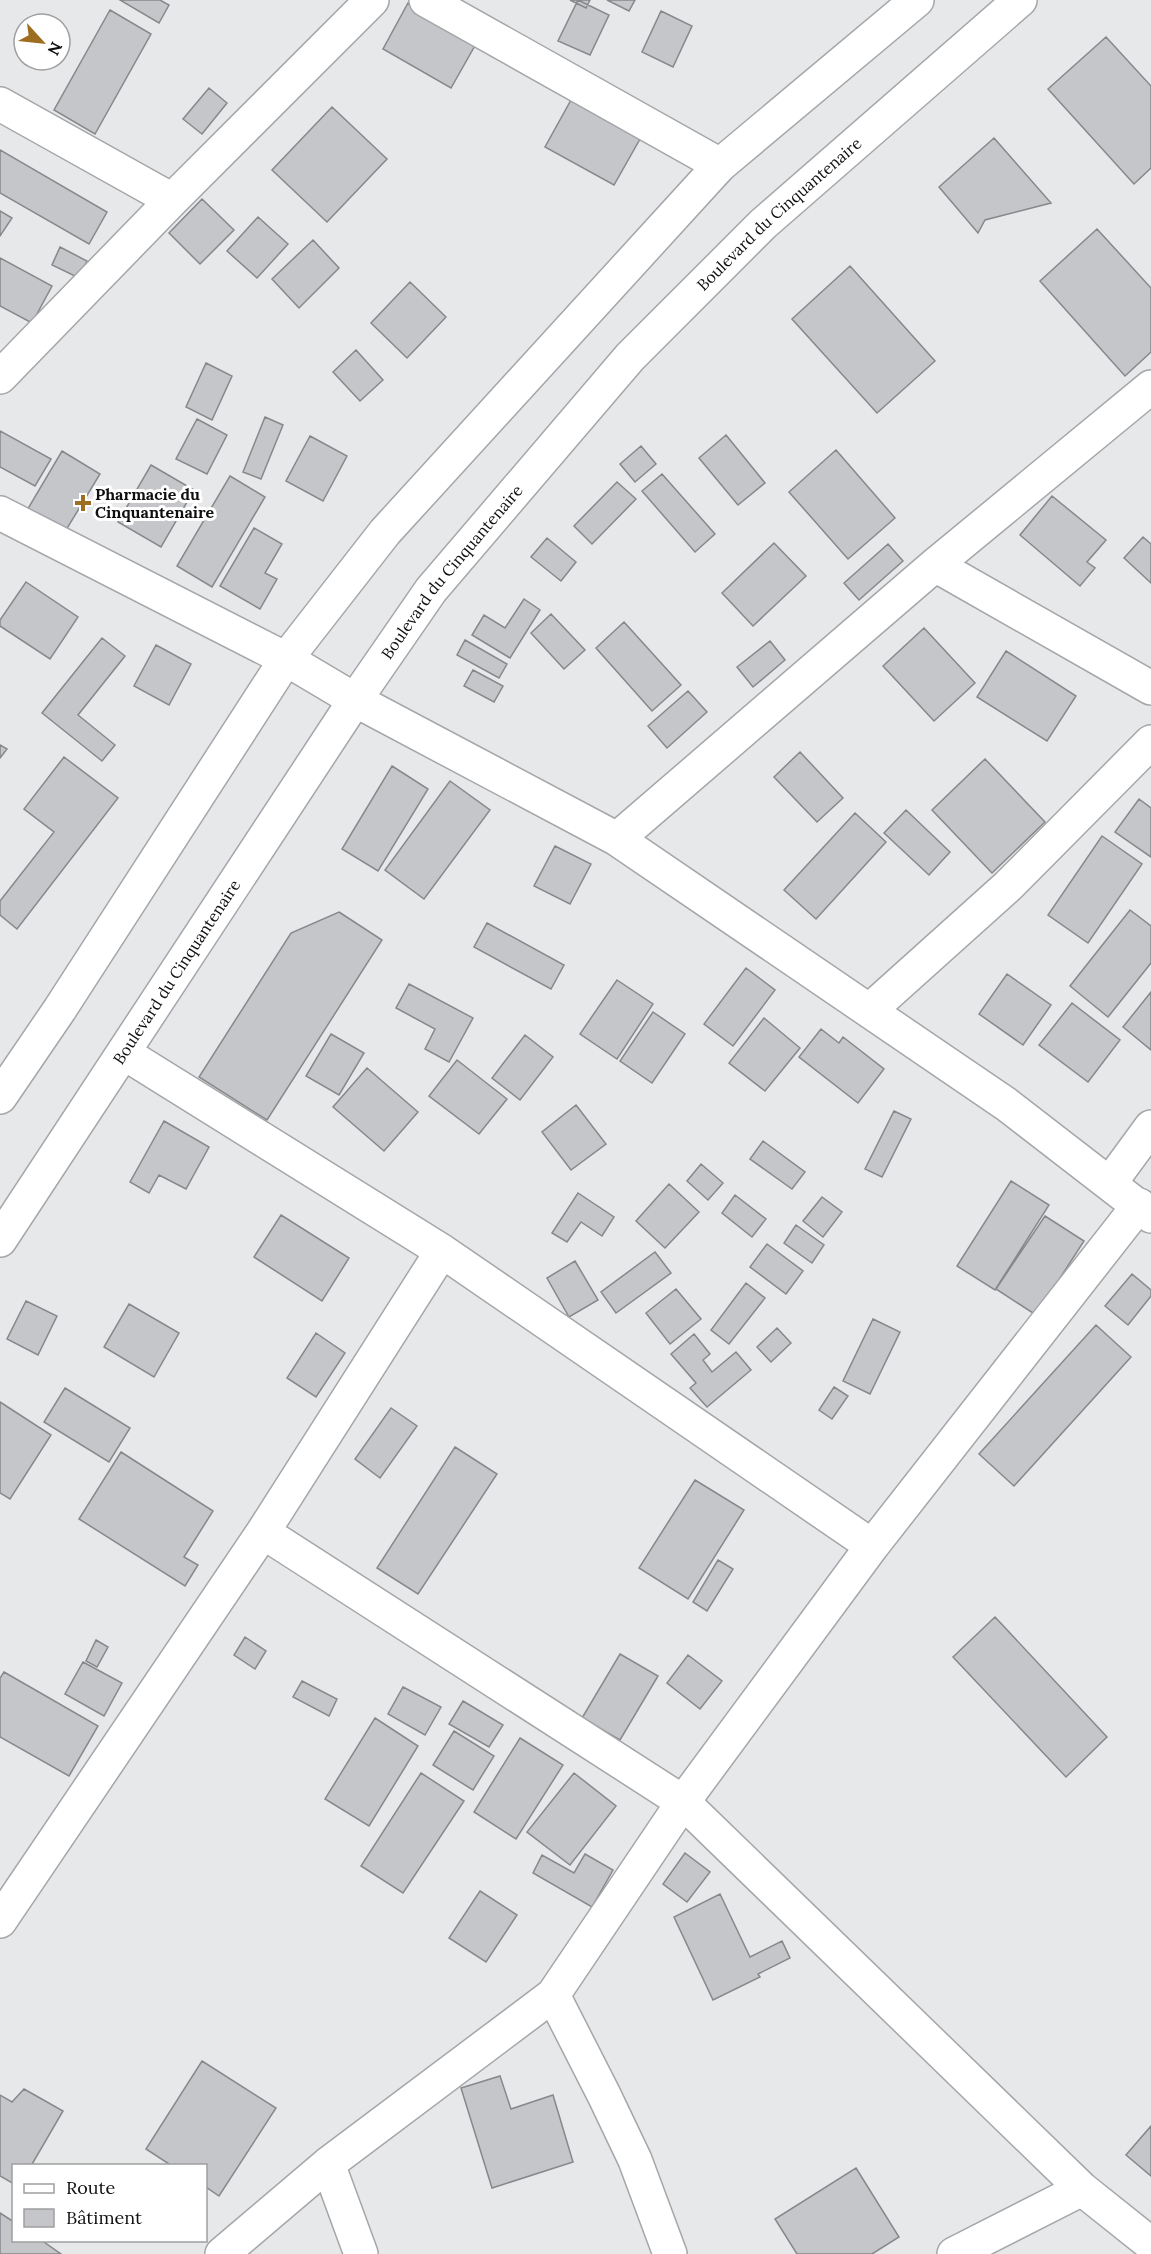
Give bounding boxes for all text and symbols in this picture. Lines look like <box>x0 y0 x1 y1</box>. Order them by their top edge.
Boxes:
north arrow <box>12 12 72 72</box>
text: N <box>44 39 67 59</box>
street label: Boulevard du Cinquantenaire <box>692 133 866 295</box>
street label: Boulevard du Cinquantenaire <box>376 480 527 663</box>
place label: Pharmacie du Cinquantenaire <box>95 484 215 522</box>
marker: Pharmacie du Cinquantenaire <box>76 496 90 510</box>
street label: Boulevard du Cinquantenaire <box>108 875 244 1068</box>
legend <box>12 2164 207 2242</box>
text: Route <box>66 2176 115 2199</box>
text: Bâtiment <box>66 2206 142 2229</box>

